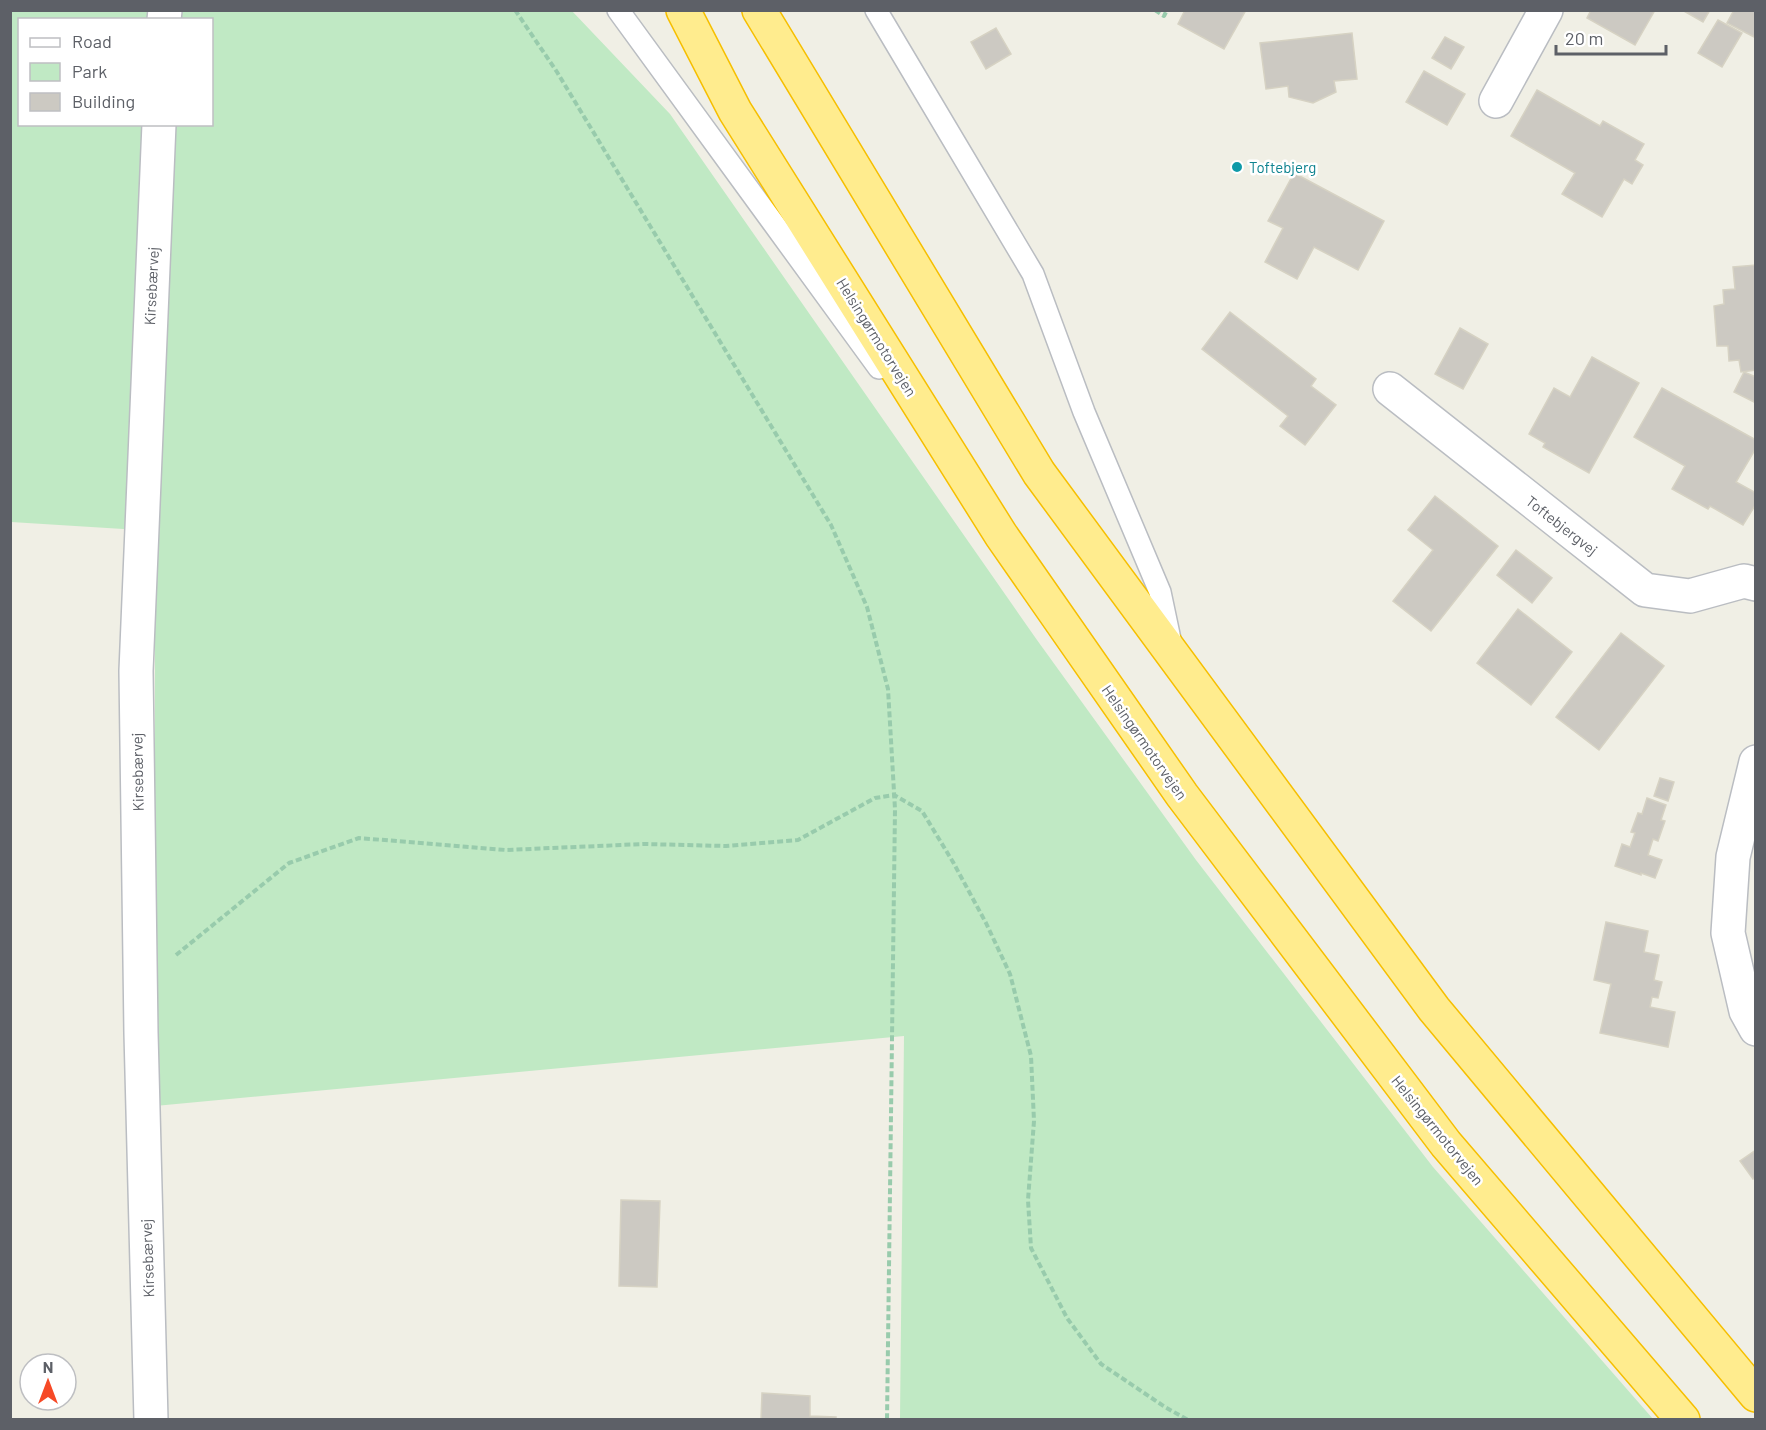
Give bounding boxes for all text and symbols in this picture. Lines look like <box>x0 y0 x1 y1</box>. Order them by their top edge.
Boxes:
legend <box>18 18 213 126</box>
scale bar <box>1556 18 1666 56</box>
text: 20 m <box>1565 27 1603 49</box>
text: Road <box>72 30 112 52</box>
text: Park <box>72 60 107 82</box>
text: Building <box>72 90 135 112</box>
place label: Toftebjerg <box>1249 158 1316 176</box>
marker: Toftebjerg <box>1230 160 1244 174</box>
street label: Kirsebærvej <box>140 246 162 326</box>
street label: Helsingørmotorvejen <box>833 275 921 399</box>
street label: Toftebjergvej <box>1523 491 1601 559</box>
street label: Helsingørmotorvejen <box>1099 681 1191 803</box>
street label: Kirsebærvej <box>127 732 147 812</box>
street label: Helsingørmotorvejen <box>1388 1071 1488 1189</box>
street label: Kirsebærvej <box>137 1218 157 1298</box>
north arrow <box>18 1352 78 1412</box>
text: N <box>43 1357 53 1376</box>

